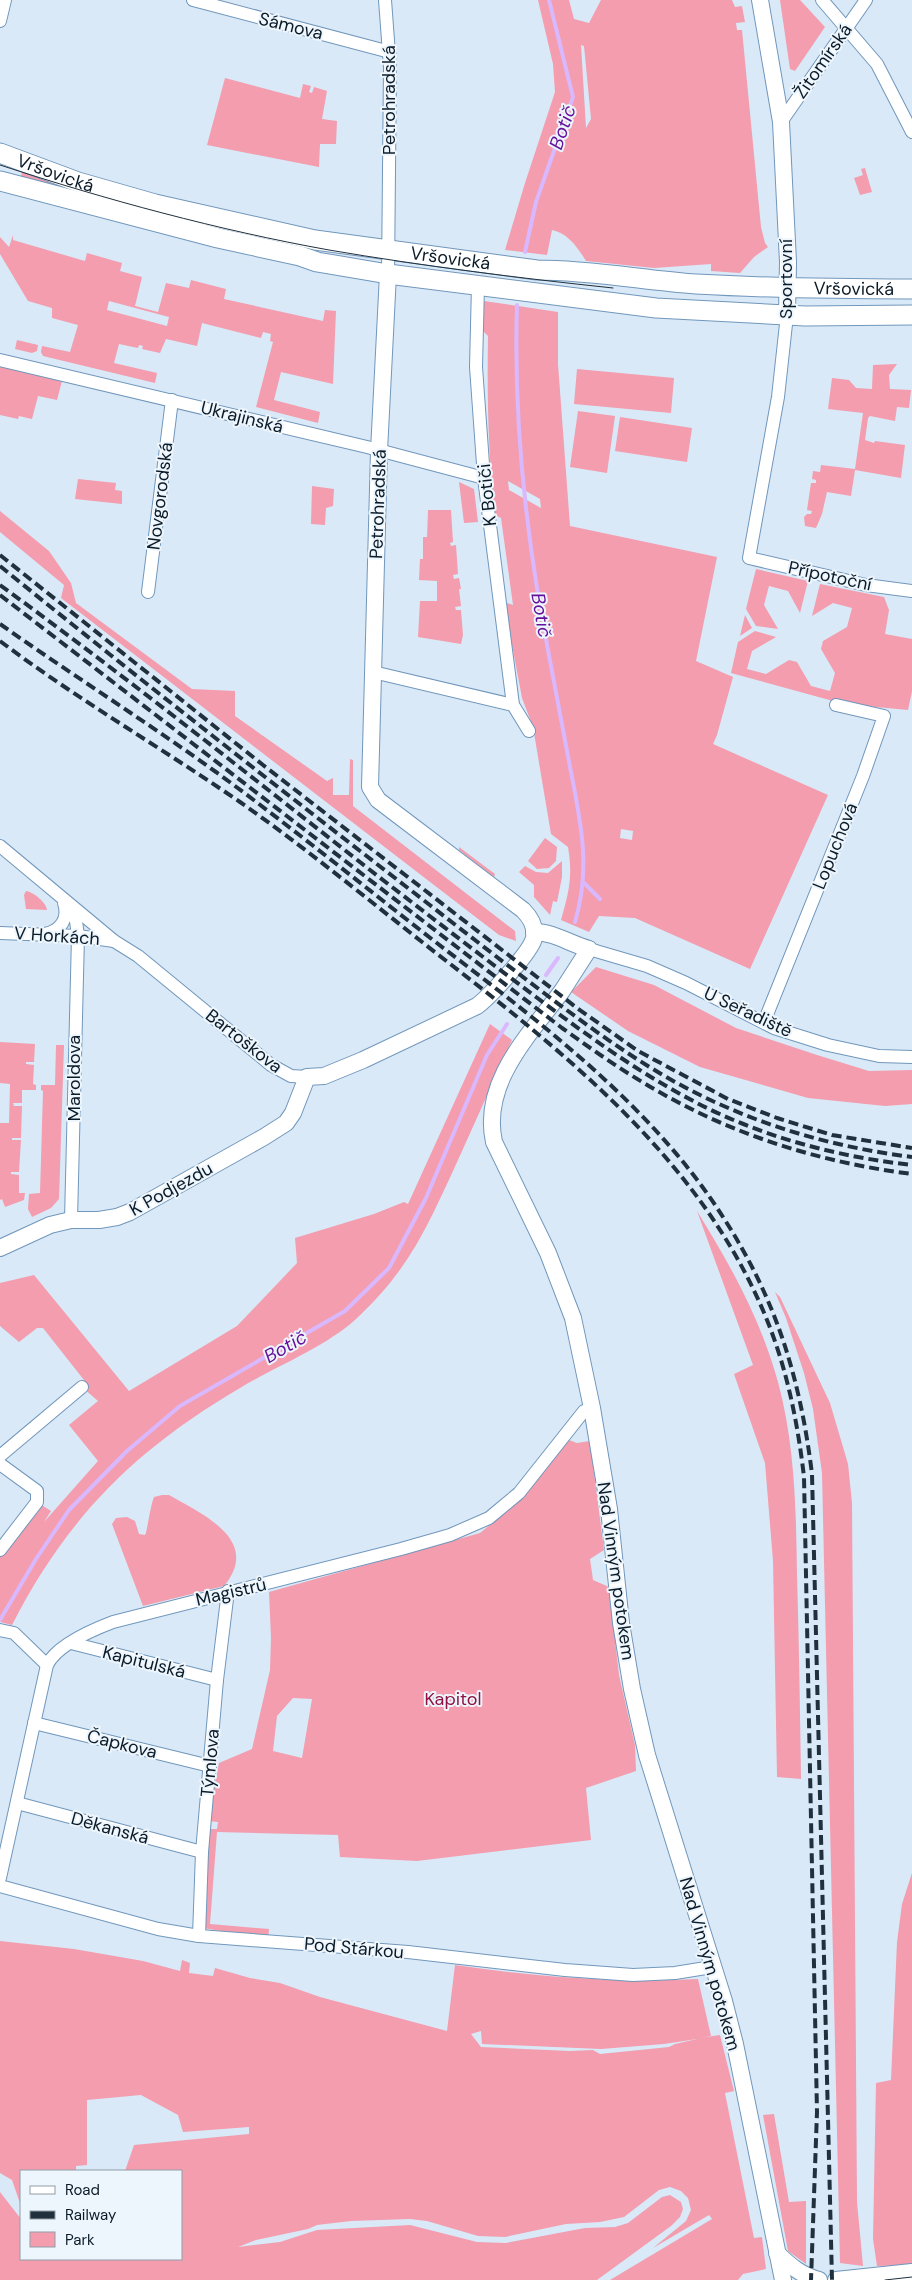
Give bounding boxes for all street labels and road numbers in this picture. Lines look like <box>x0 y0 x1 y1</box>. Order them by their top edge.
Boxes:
street label: Sámova <box>256 6 326 46</box>
street label: Žitomírská <box>788 19 858 103</box>
street label: Petrohradská <box>377 45 401 155</box>
street label: Vršovická <box>13 148 97 198</box>
street label: Sportovní <box>774 239 798 319</box>
street label: Vršovická <box>409 241 492 276</box>
street label: Vršovická <box>814 276 894 301</box>
street label: Ukrajinská <box>198 395 286 439</box>
street label: Novgorodská <box>141 441 179 551</box>
street label: Petrohradská <box>364 449 392 559</box>
street label: K Botiči <box>472 463 502 527</box>
street label: Přípotoční <box>786 555 874 597</box>
street label: Lopuchová <box>807 799 863 893</box>
street label: V Horkách <box>13 921 101 951</box>
street label: U Seřadiště <box>700 981 796 1043</box>
street label: Bartoškova <box>201 1003 287 1079</box>
street label: Maroldova <box>62 1035 86 1121</box>
street label: K Podjezdu <box>125 1156 217 1222</box>
street label: Nad Vinným potokem <box>592 1480 640 1662</box>
street label: Magistrů <box>193 1572 269 1612</box>
street label: Kapitulská <box>100 1640 188 1684</box>
street label: Čapkova <box>84 1724 160 1764</box>
street label: Týmlova <box>195 1728 225 1798</box>
street label: Děkanská <box>68 1806 152 1850</box>
street label: Nad Vinným potokem <box>674 1874 746 2054</box>
street label: Pod Stárkou <box>303 1932 405 1964</box>

